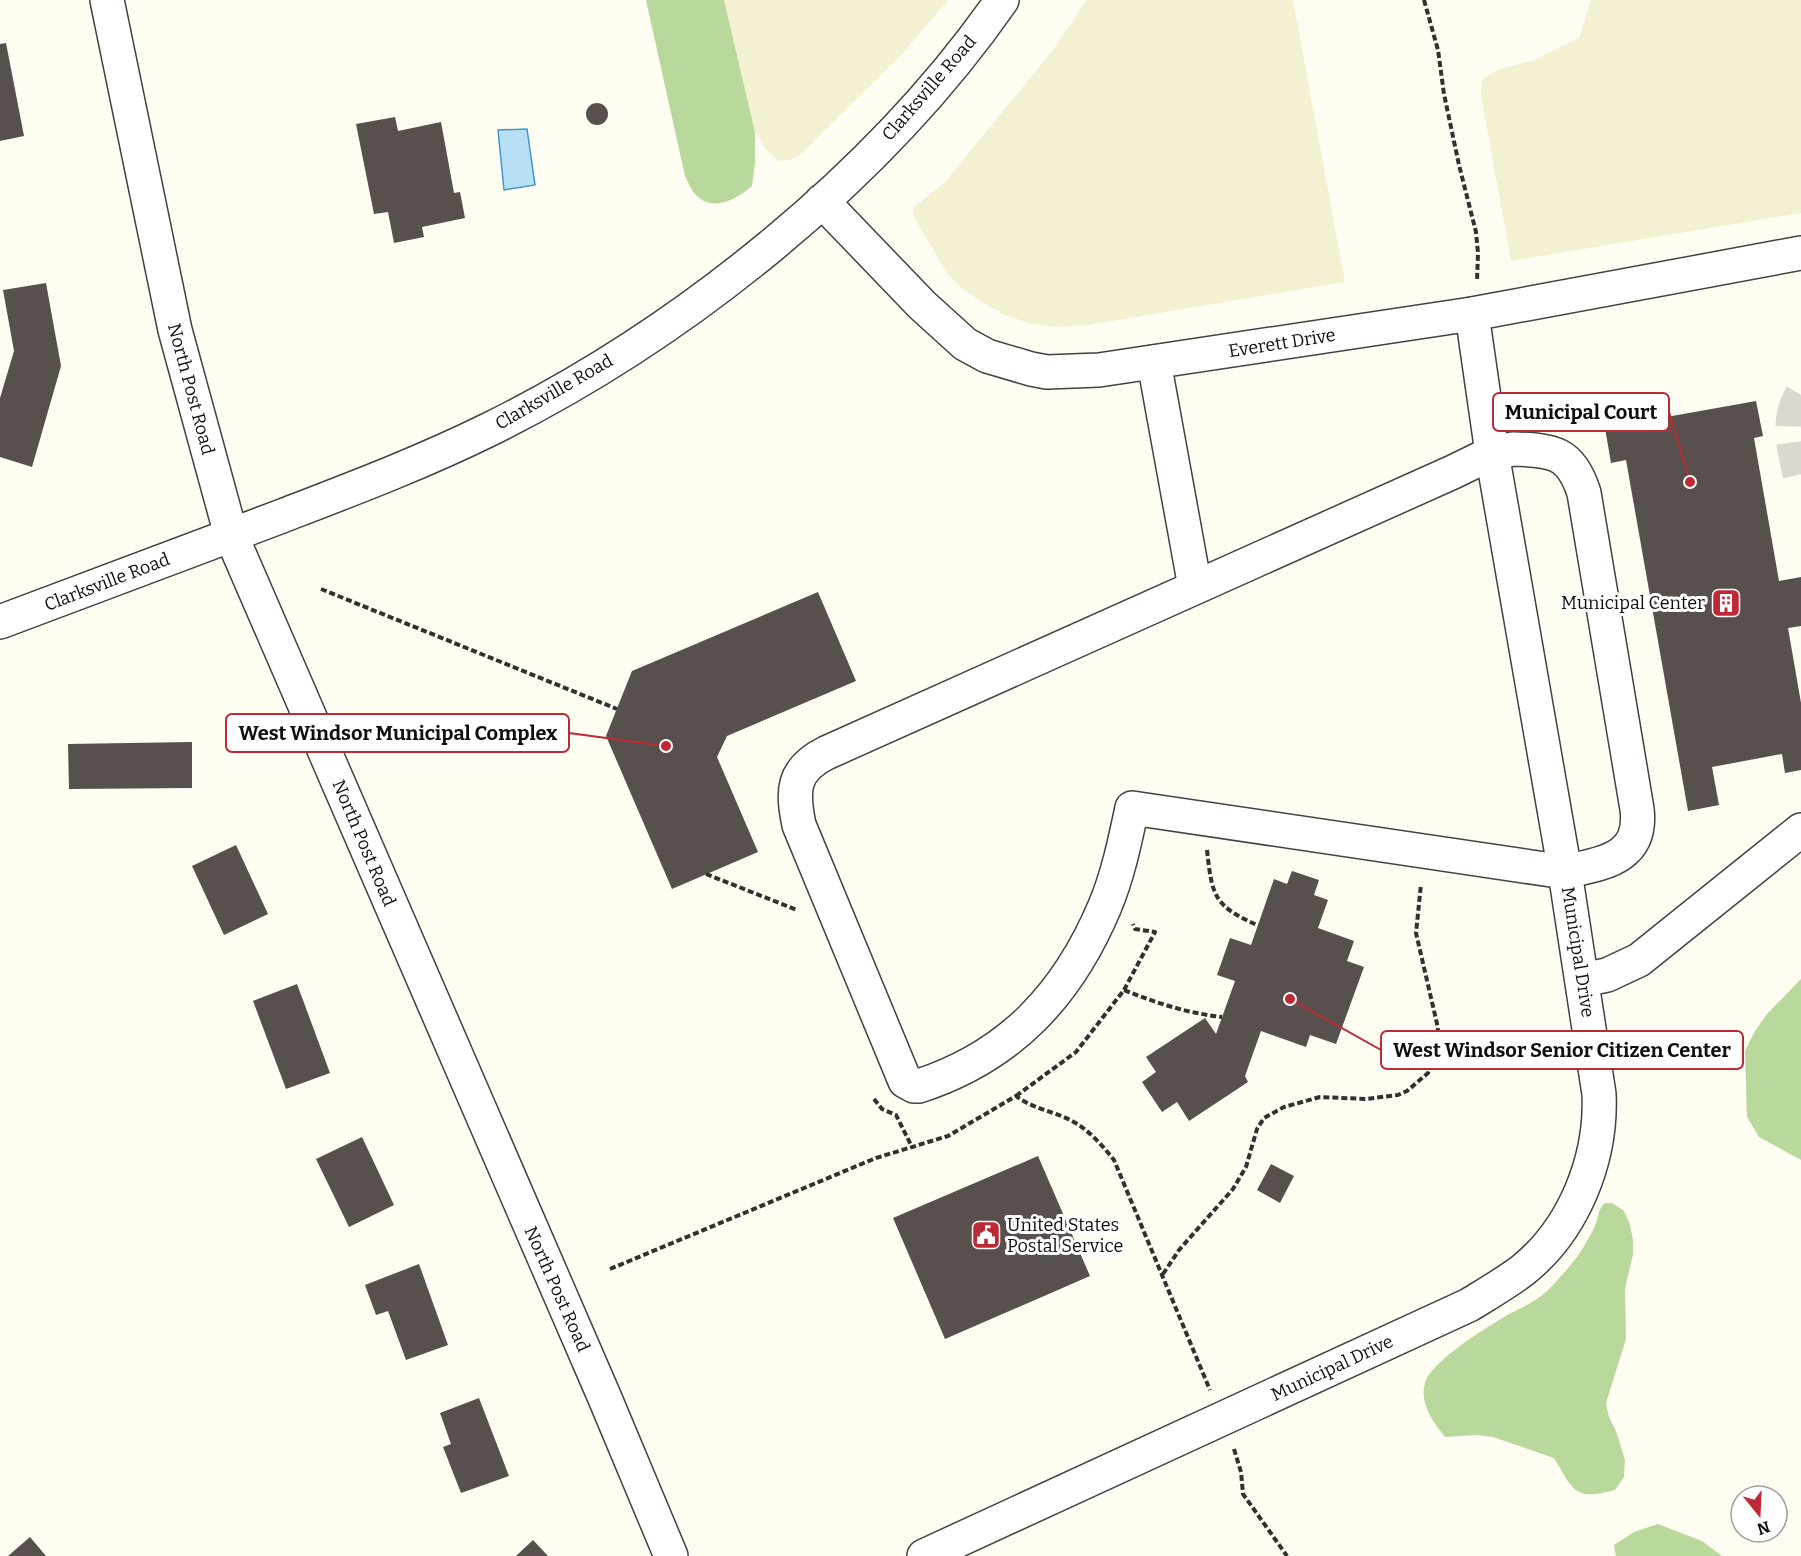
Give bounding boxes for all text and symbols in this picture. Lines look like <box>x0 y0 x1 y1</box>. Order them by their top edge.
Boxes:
street label: Clarksville Road <box>877 31 981 145</box>
street label: North Post Road <box>163 321 219 457</box>
street label: Everett Drive <box>1227 324 1337 362</box>
street label: Clarksville Road <box>491 349 617 435</box>
callout: Municipal Court <box>1493 393 1669 431</box>
text: Municipal Court <box>1505 400 1657 424</box>
street label: Clarksville Road <box>41 548 173 616</box>
building icon: Municipal Center <box>1710 587 1742 619</box>
place label: Municipal Center <box>1561 592 1705 614</box>
callout: West Windsor Municipal Complex <box>226 714 569 752</box>
text: West Windsor Municipal Complex <box>239 721 558 745</box>
street label: North Post Road <box>327 776 401 910</box>
street label: Municipal Drive <box>1557 885 1599 1019</box>
callout: West Windsor Senior Citizen Center <box>1381 1031 1743 1069</box>
text: West Windsor Senior Citizen Center <box>1393 1038 1732 1062</box>
place label: United States Postal Service <box>1007 1214 1123 1257</box>
public building icon: United States Postal Service <box>970 1219 1002 1251</box>
street label: North Post Road <box>519 1223 595 1356</box>
street label: Municipal Drive <box>1268 1330 1396 1406</box>
north arrow <box>1729 1484 1789 1544</box>
text: N <box>1755 1517 1772 1539</box>

